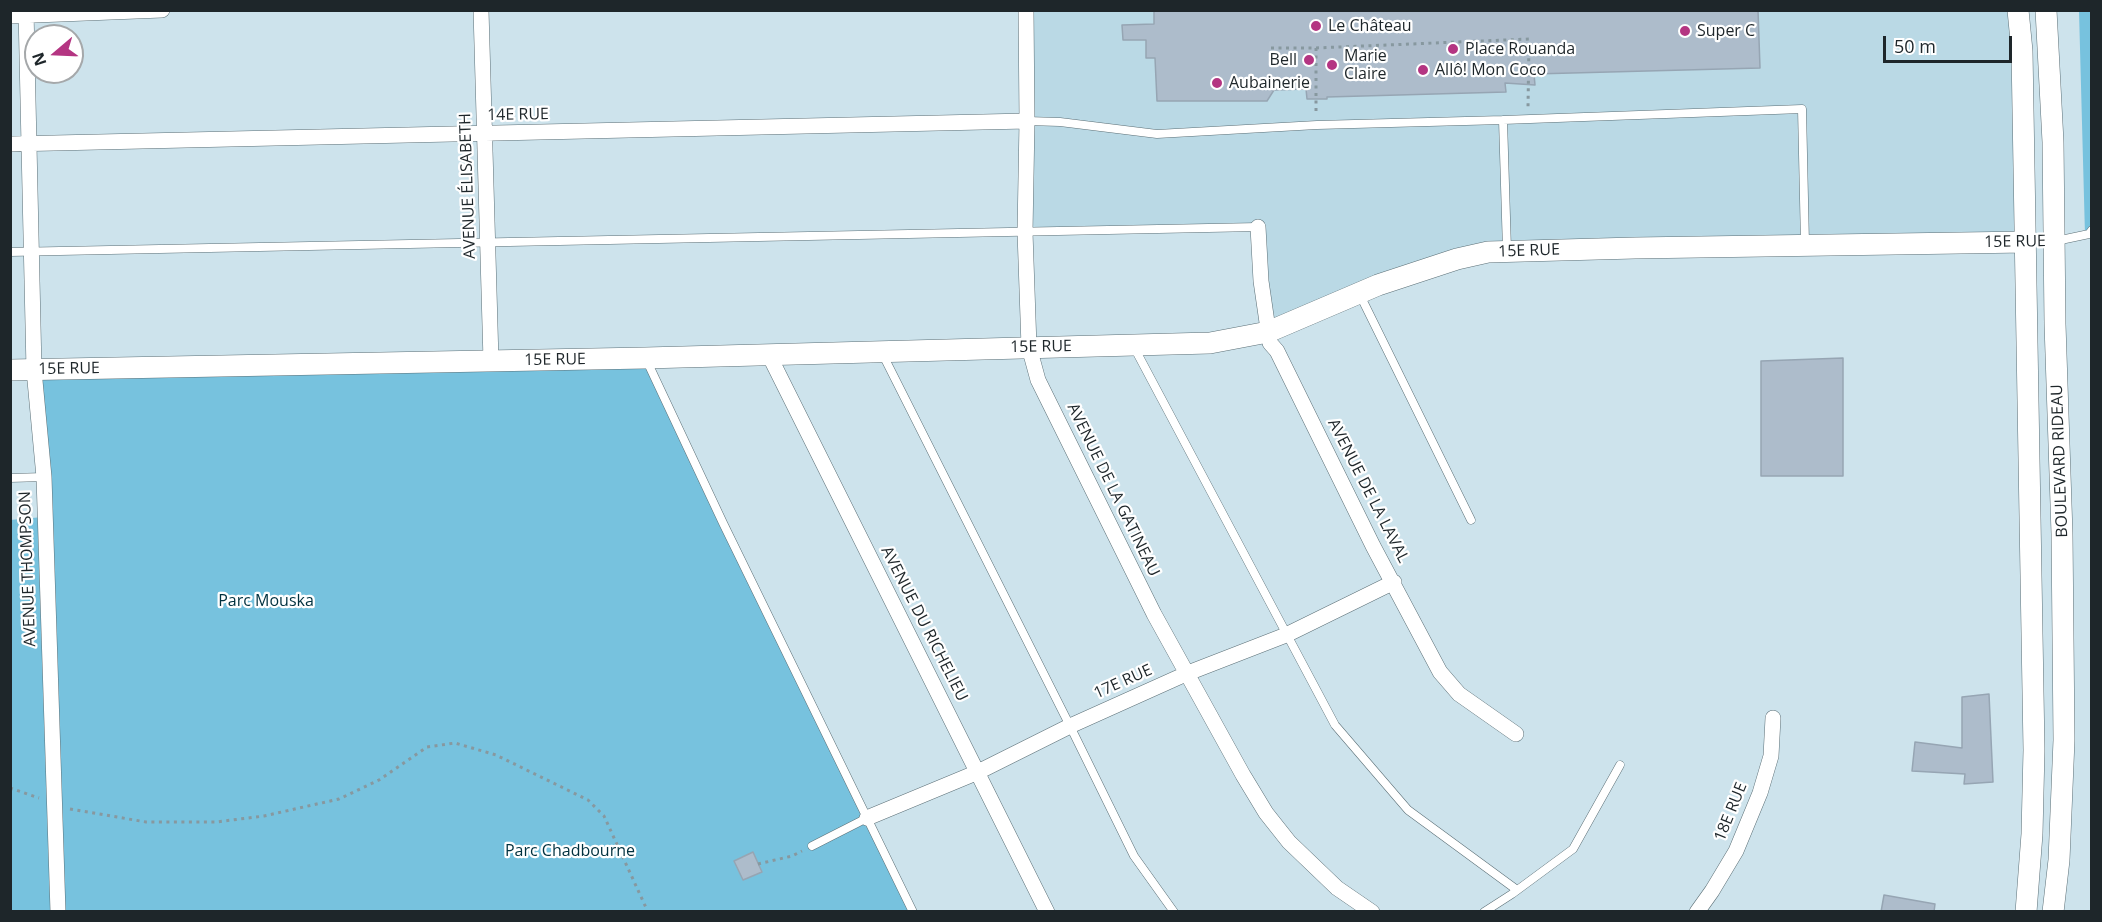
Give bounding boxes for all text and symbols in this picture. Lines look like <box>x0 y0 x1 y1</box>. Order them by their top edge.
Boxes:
place label: Le Château <box>1328 16 1412 36</box>
marker: Le Château <box>1309 19 1323 33</box>
place label: Super C <box>1697 21 1755 41</box>
north arrow <box>24 24 84 84</box>
marker: Super C <box>1678 24 1692 38</box>
scale bar <box>1886 24 2015 62</box>
text: 50 m <box>1894 34 1936 58</box>
place label: Place Rouanda <box>1465 39 1575 59</box>
marker: Place Rouanda <box>1446 42 1460 56</box>
place label: Marie Claire <box>1344 46 1387 84</box>
text: N <box>26 49 51 69</box>
place label: Bell <box>1270 50 1297 70</box>
marker: Bell <box>1302 53 1316 67</box>
marker: Marie Claire <box>1325 58 1339 72</box>
place label: Allô! Mon Coco <box>1435 60 1546 80</box>
marker: Allô! Mon Coco <box>1416 63 1430 77</box>
place label: Aubainerie <box>1229 73 1310 93</box>
marker: Aubainerie <box>1210 76 1224 90</box>
street label: 14E RUE <box>487 105 549 125</box>
street label: AVENUE ÉLISABETH <box>456 113 480 259</box>
street label: 15E RUE <box>1984 232 2046 252</box>
street label: 15E RUE <box>1498 240 1560 262</box>
street label: 15E RUE <box>1010 337 1072 357</box>
street label: 15E RUE <box>524 350 586 370</box>
street label: 15E RUE <box>38 359 100 379</box>
street label: BOULEVARD RIDEAU <box>2048 384 2072 538</box>
street label: AVENUE DE LA GATINEAU <box>1063 400 1163 580</box>
street label: AVENUE DE LA LAVAL <box>1323 416 1413 566</box>
street label: AVENUE THOMPSON <box>16 491 40 647</box>
street label: AVENUE DU RICHELIEU <box>877 543 971 705</box>
park label: Parc Mouska <box>218 591 314 611</box>
street label: 17E RUE <box>1091 661 1155 703</box>
street label: 18E RUE <box>1711 780 1751 844</box>
park label: Parc Chadbourne <box>505 841 635 861</box>

